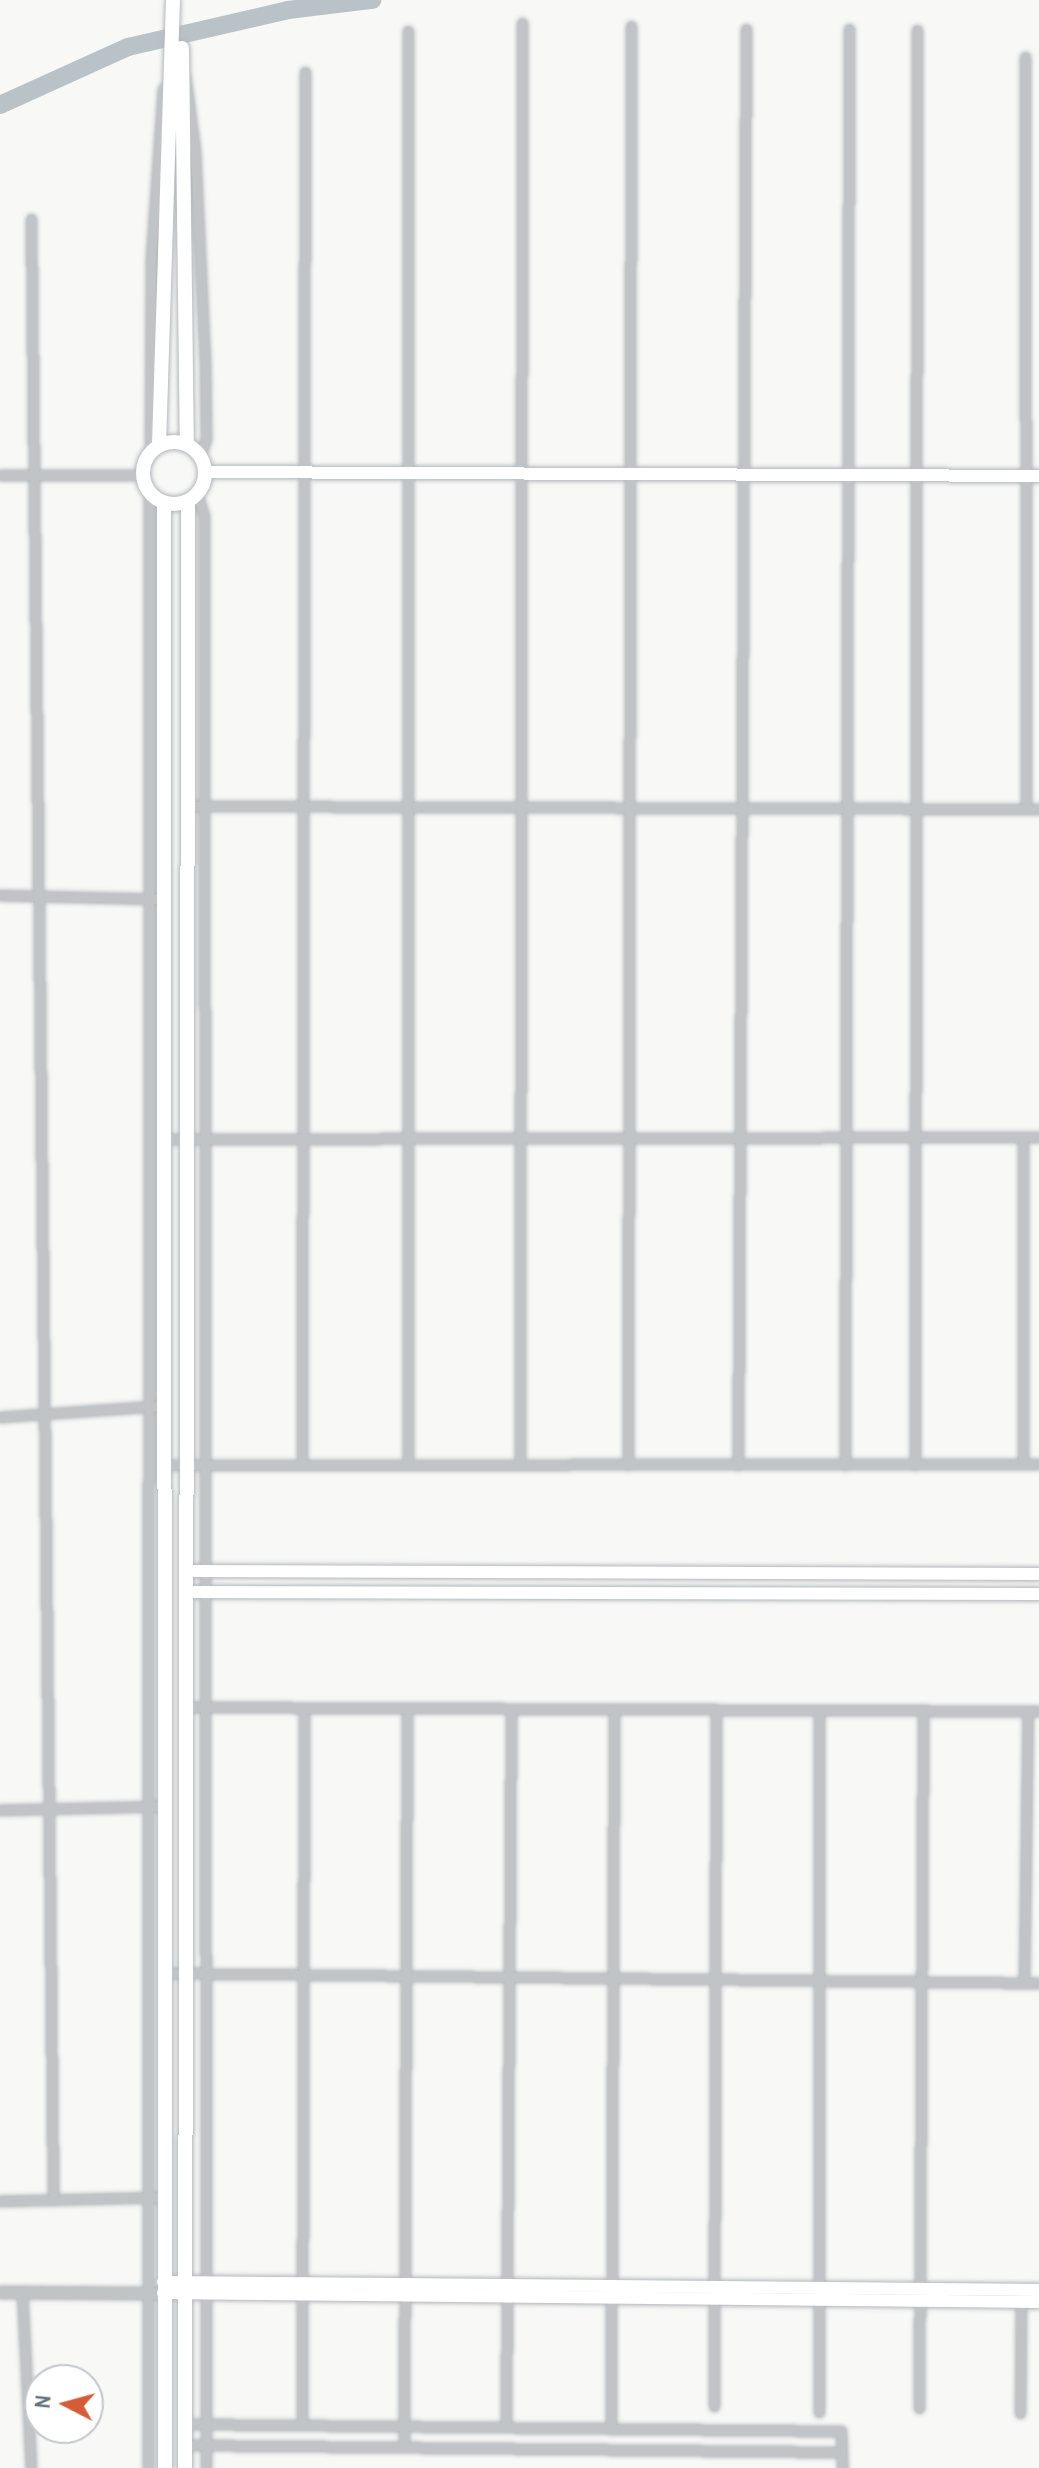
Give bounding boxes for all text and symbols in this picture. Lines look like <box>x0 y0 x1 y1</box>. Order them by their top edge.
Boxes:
north arrow <box>24 2364 104 2444</box>
text: N <box>27 2394 58 2410</box>

